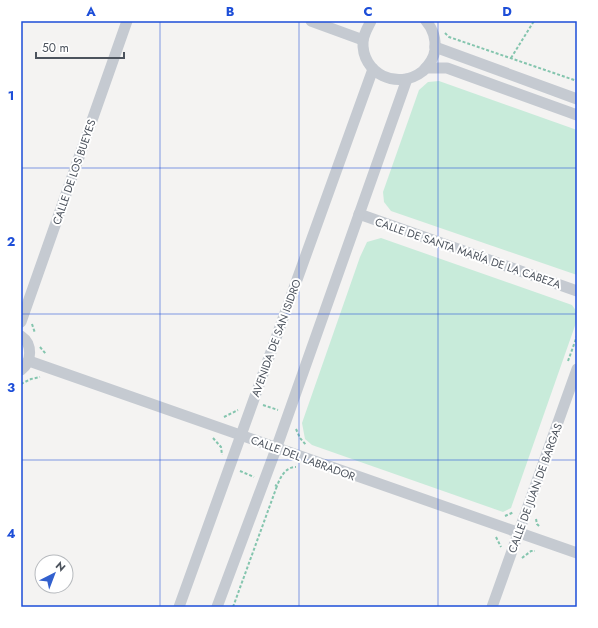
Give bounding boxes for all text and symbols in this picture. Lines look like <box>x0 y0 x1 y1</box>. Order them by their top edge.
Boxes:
text: A <box>85 2 96 21</box>
text: B <box>226 2 235 21</box>
text: C <box>363 2 373 21</box>
text: D <box>502 2 512 21</box>
scale bar <box>36 34 124 60</box>
text: 50 m <box>42 39 69 57</box>
text: 1 <box>8 86 14 105</box>
street label: CALLE DE LOS BUEYES <box>48 117 100 227</box>
street label: CALLE DE SANTA MARÍA DE LA CABEZA <box>373 214 564 293</box>
text: 2 <box>7 232 15 251</box>
street label: AVENIDA DE SAN ISIDRO <box>247 277 305 399</box>
text: 3 <box>7 378 15 397</box>
street label: CALLE DE JUAN DE BARGAS <box>504 421 566 555</box>
street label: CALLE DEL LABRADOR <box>249 432 358 485</box>
text: 4 <box>6 524 16 543</box>
north arrow <box>34 554 74 594</box>
text: N <box>52 558 69 575</box>

